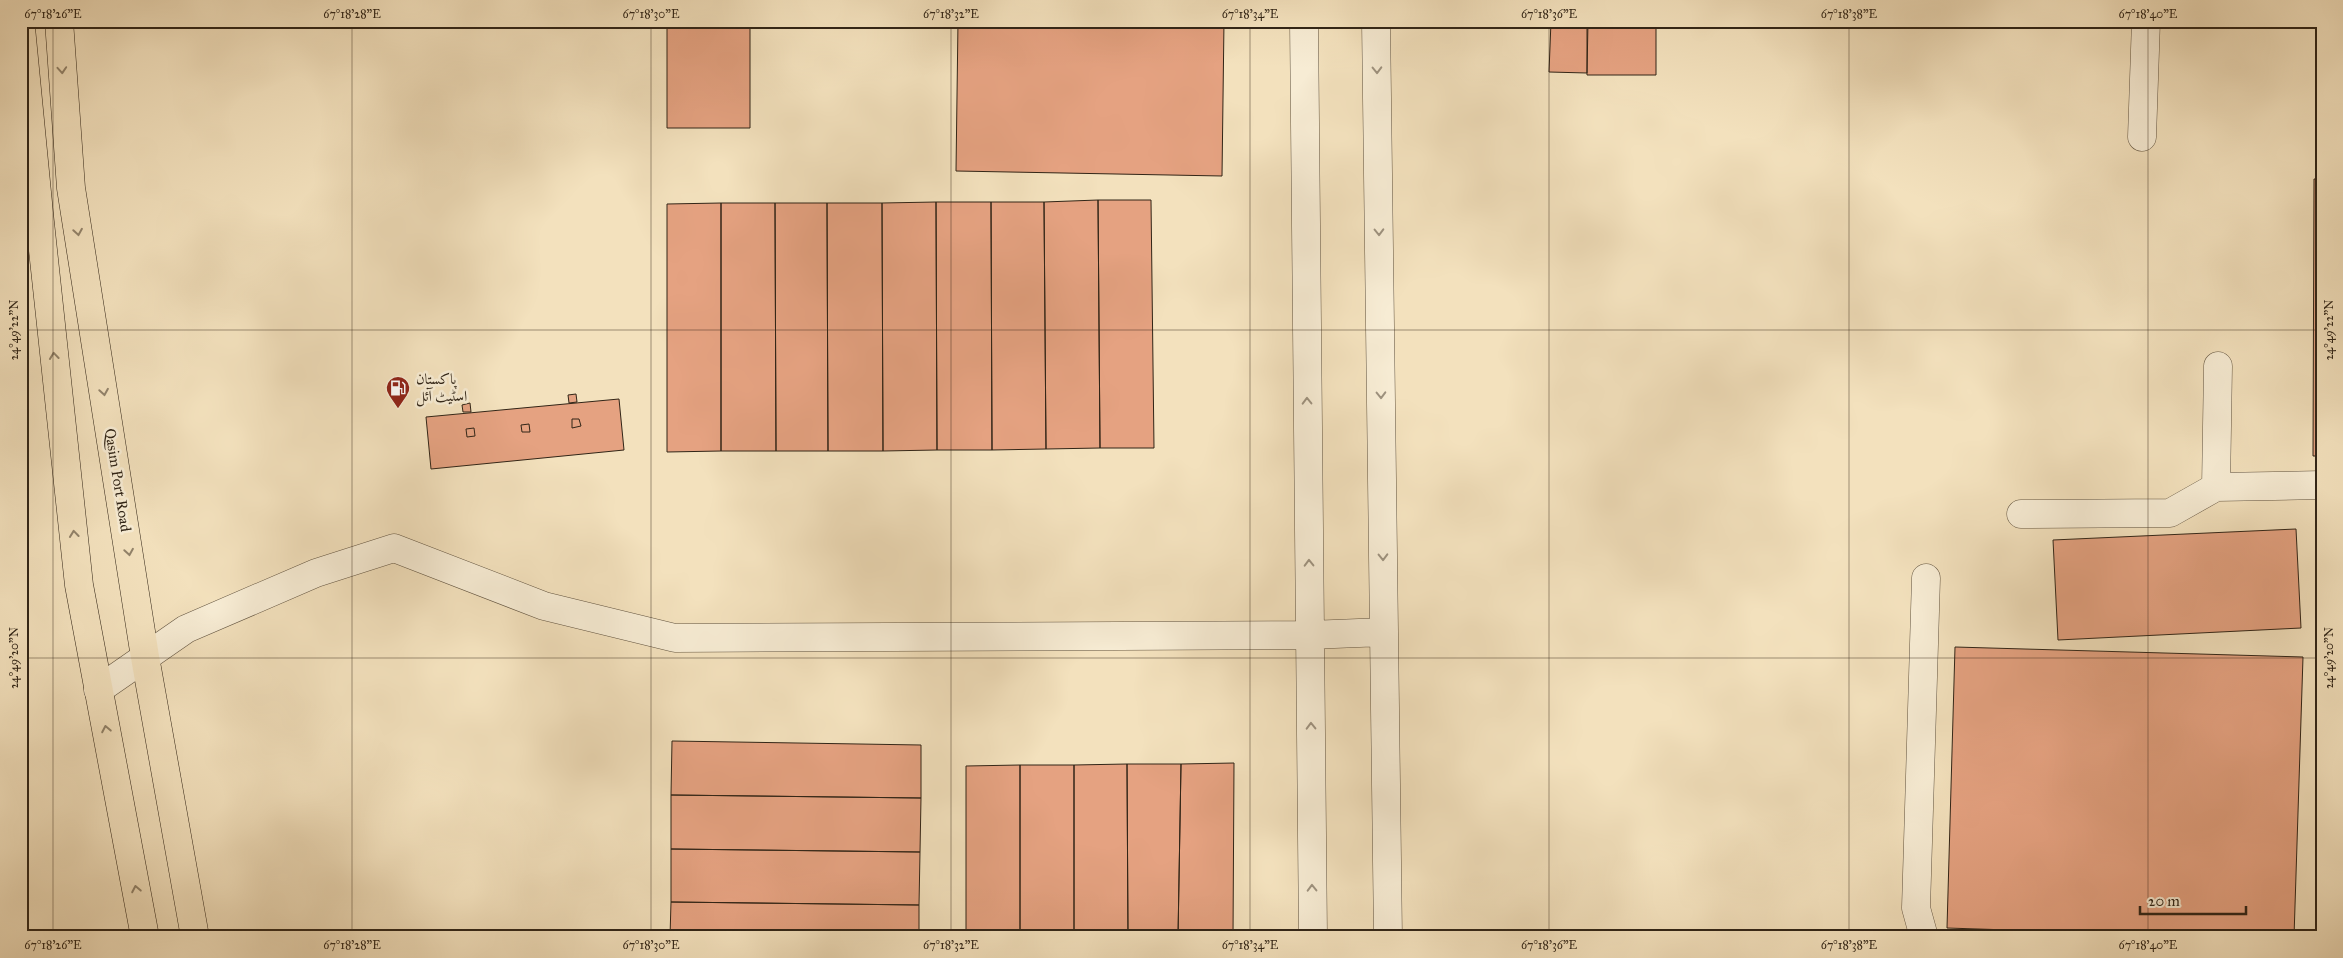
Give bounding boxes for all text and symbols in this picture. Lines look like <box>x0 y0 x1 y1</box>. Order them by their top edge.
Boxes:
text: 67°18'26"E <box>24 7 82 21</box>
text: 67°18'28"E <box>323 7 381 21</box>
text: 67°18'30"E <box>623 7 680 21</box>
text: 67°18'32"E <box>923 7 979 21</box>
text: 67°18'34"E <box>1222 7 1279 21</box>
text: 67°18'36"E <box>1521 7 1577 21</box>
text: 67°18'38"E <box>1821 7 1878 21</box>
text: 67°18'40"E <box>2119 7 2178 21</box>
one-way arrow <box>57 66 68 74</box>
one-way arrow <box>1372 66 1382 74</box>
one-way arrow <box>72 228 83 236</box>
one-way arrow <box>1374 229 1384 237</box>
text: 24°49'22"N <box>7 300 21 360</box>
text: 24°49'22"N <box>2322 300 2336 360</box>
one-way arrow <box>49 351 60 359</box>
place label: پاکستان اسٹیٹ آئل <box>416 370 467 407</box>
fuel station icon: پاکستان اسٹیٹ آئل <box>385 375 411 409</box>
one-way arrow <box>98 388 108 396</box>
one-way arrow <box>1376 392 1386 399</box>
one-way arrow <box>1302 396 1312 404</box>
street label: Qasim Port Road <box>101 427 135 533</box>
one-way arrow <box>68 530 79 538</box>
one-way arrow <box>124 548 134 557</box>
one-way arrow <box>1378 554 1389 562</box>
one-way arrow <box>1304 559 1314 566</box>
text: 24°49'20"N <box>7 627 21 689</box>
text: 24°49'20"N <box>2322 627 2336 689</box>
one-way arrow <box>1305 721 1316 729</box>
one-way arrow <box>101 725 112 734</box>
scale bar <box>2140 883 2247 915</box>
one-way arrow <box>132 884 142 893</box>
one-way arrow <box>1307 884 1318 892</box>
text: 20 m <box>2148 892 2180 910</box>
text: 67°18'26"E <box>24 938 82 952</box>
text: 67°18'28"E <box>323 938 381 952</box>
text: 67°18'30"E <box>623 938 680 952</box>
text: 67°18'32"E <box>923 938 979 952</box>
text: 67°18'34"E <box>1222 938 1279 952</box>
text: 67°18'36"E <box>1521 938 1577 952</box>
text: 67°18'38"E <box>1821 938 1878 952</box>
text: 67°18'40"E <box>2119 938 2178 952</box>

